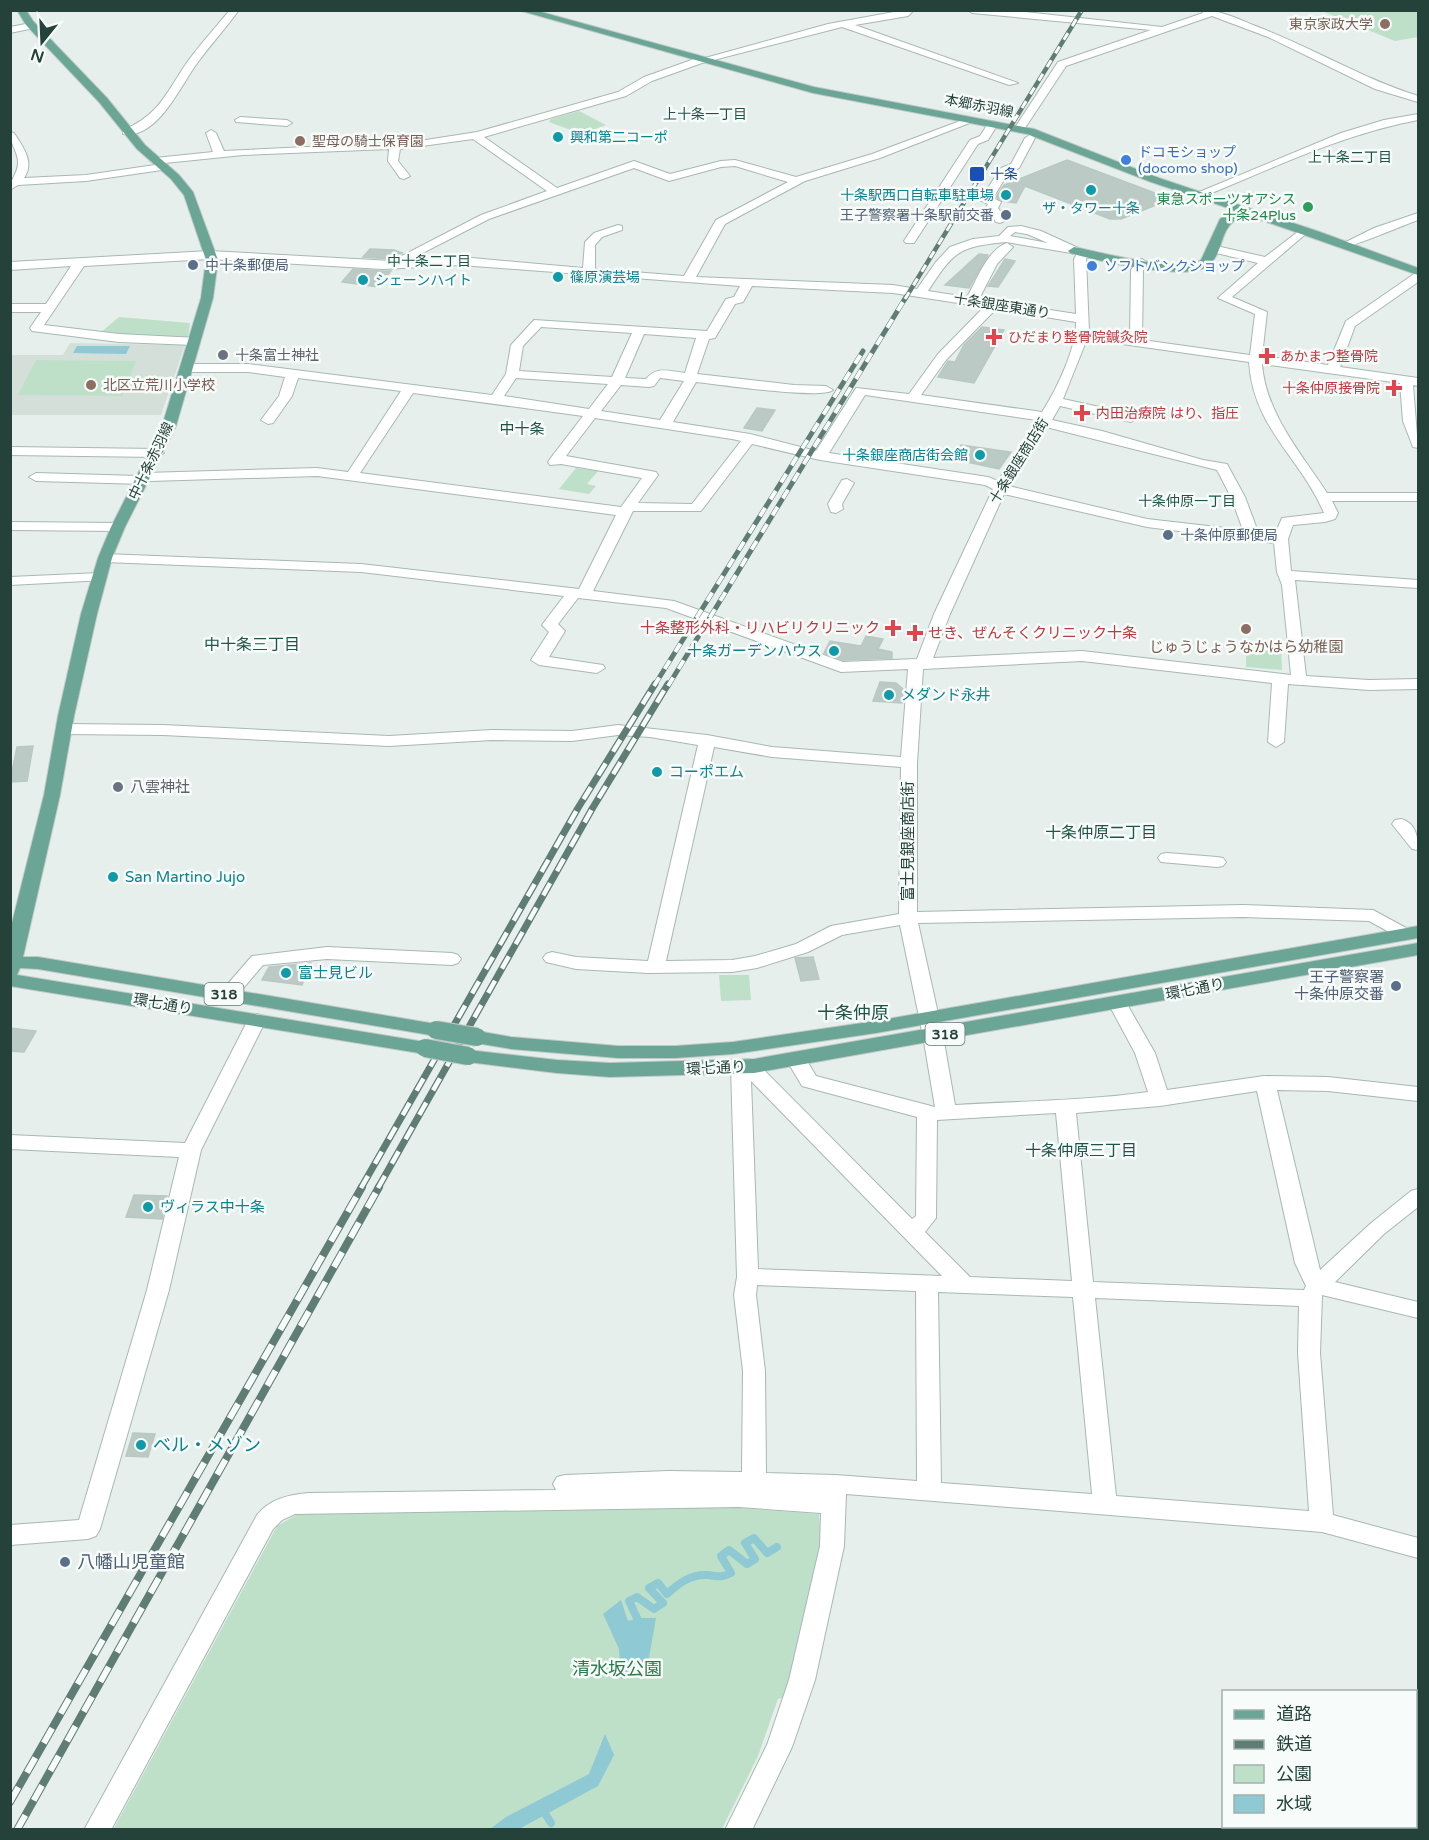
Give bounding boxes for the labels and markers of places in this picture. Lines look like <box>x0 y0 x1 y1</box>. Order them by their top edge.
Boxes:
place label: 東京家政大学 <box>1289 16 1373 33</box>
marker: 東京家政大学 <box>1378 17 1392 31</box>
place label: 興和第二コーポ <box>570 129 668 146</box>
marker: 興和第二コーポ <box>551 130 565 144</box>
place label: 聖母の騎士保育園 <box>312 133 424 150</box>
marker: 聖母の騎士保育園 <box>293 134 307 148</box>
place label: ドコモショップ (docomo shop) <box>1138 144 1238 177</box>
marker: ドコモショップ (docomo shop) <box>1119 153 1133 167</box>
marker: 十条 <box>968 165 986 183</box>
place label: 十条 <box>990 166 1018 183</box>
marker: ザ・タワー十条 <box>1084 183 1098 197</box>
place label: 十条駅西口自転車駐車場 <box>840 187 994 204</box>
marker: 十条駅西口自転車駐車場 <box>999 188 1013 202</box>
place label: 東急スポーツオアシス 十条24Plus <box>1157 191 1296 224</box>
place label: ザ・タワー十条 <box>1042 200 1140 217</box>
marker: 東急スポーツオアシス 十条24Plus <box>1301 200 1315 214</box>
place label: 王子警察署十条駅前交番 <box>840 207 994 224</box>
marker: 王子警察署十条駅前交番 <box>999 208 1013 222</box>
place label: 中十条郵便局 <box>205 257 289 274</box>
marker: 中十条郵便局 <box>186 258 200 272</box>
place label: ソフトバンクショップ <box>1104 258 1245 275</box>
marker: ソフトバンクショップ <box>1085 259 1099 273</box>
place label: 篠原演芸場 <box>570 269 640 286</box>
marker: 篠原演芸場 <box>551 270 565 284</box>
place label: シェーンハイト <box>375 272 472 289</box>
marker: シェーンハイト <box>356 273 370 287</box>
marker: ひだまり整骨院鍼灸院 <box>985 328 1003 346</box>
place label: ひだまり整骨院鍼灸院 <box>1008 329 1148 346</box>
place label: 十条富士神社 <box>235 347 319 364</box>
marker: あかまつ整骨院 <box>1258 347 1276 365</box>
marker: 十条富士神社 <box>216 348 230 362</box>
place label: あかまつ整骨院 <box>1280 348 1378 365</box>
place label: 北区立荒川小学校 <box>103 377 215 394</box>
marker: 北区立荒川小学校 <box>84 378 98 392</box>
marker: 十条仲原接骨院 <box>1385 379 1403 397</box>
place label: 十条仲原接骨院 <box>1282 380 1380 397</box>
marker: 内田治療院 はり、指圧 <box>1073 404 1091 422</box>
place label: 内田治療院 はり、指圧 <box>1096 405 1239 422</box>
place label: 十条銀座商店街会館 <box>842 447 968 464</box>
marker: 十条銀座商店街会館 <box>973 448 987 462</box>
place label: 十条仲原郵便局 <box>1180 527 1278 544</box>
marker: 十条仲原郵便局 <box>1161 528 1175 542</box>
place label: 十条整形外科・リハビリクリニック <box>640 619 880 637</box>
marker: 十条整形外科・リハビリクリニック <box>884 619 902 637</box>
marker: じゅうじょうなかはら幼稚園 <box>1239 622 1253 636</box>
marker: せき、ぜんそくクリニック十条 <box>906 624 924 642</box>
place label: せき、ぜんそくクリニック十条 <box>928 624 1137 642</box>
place label: じゅうじょうなかはら幼稚園 <box>1149 638 1343 656</box>
place label: 十条ガーデンハウス <box>687 642 822 660</box>
marker: 十条ガーデンハウス <box>827 644 841 658</box>
place label: メダンド永井 <box>901 686 991 704</box>
marker: メダンド永井 <box>882 688 896 702</box>
place label: コーポエム <box>669 763 744 781</box>
marker: コーポエム <box>650 765 664 779</box>
place label: 八雲神社 <box>130 778 190 796</box>
marker: 八雲神社 <box>111 780 125 794</box>
place label: San Martino Jujo <box>125 868 245 886</box>
marker: San Martino Jujo <box>106 870 120 884</box>
place label: 富士見ビル <box>298 964 373 982</box>
marker: 富士見ビル <box>279 966 293 980</box>
place label: 王子警察署 十条仲原交番 <box>1294 968 1384 1003</box>
marker: 王子警察署 十条仲原交番 <box>1389 979 1403 993</box>
place label: ヴィラス中十条 <box>160 1198 265 1216</box>
marker: ヴィラス中十条 <box>141 1200 155 1214</box>
place label: ベル・メゾン <box>153 1434 261 1456</box>
marker: ベル・メゾン <box>134 1438 148 1452</box>
place label: 八幡山児童館 <box>77 1551 185 1573</box>
marker: 八幡山児童館 <box>58 1555 72 1569</box>

